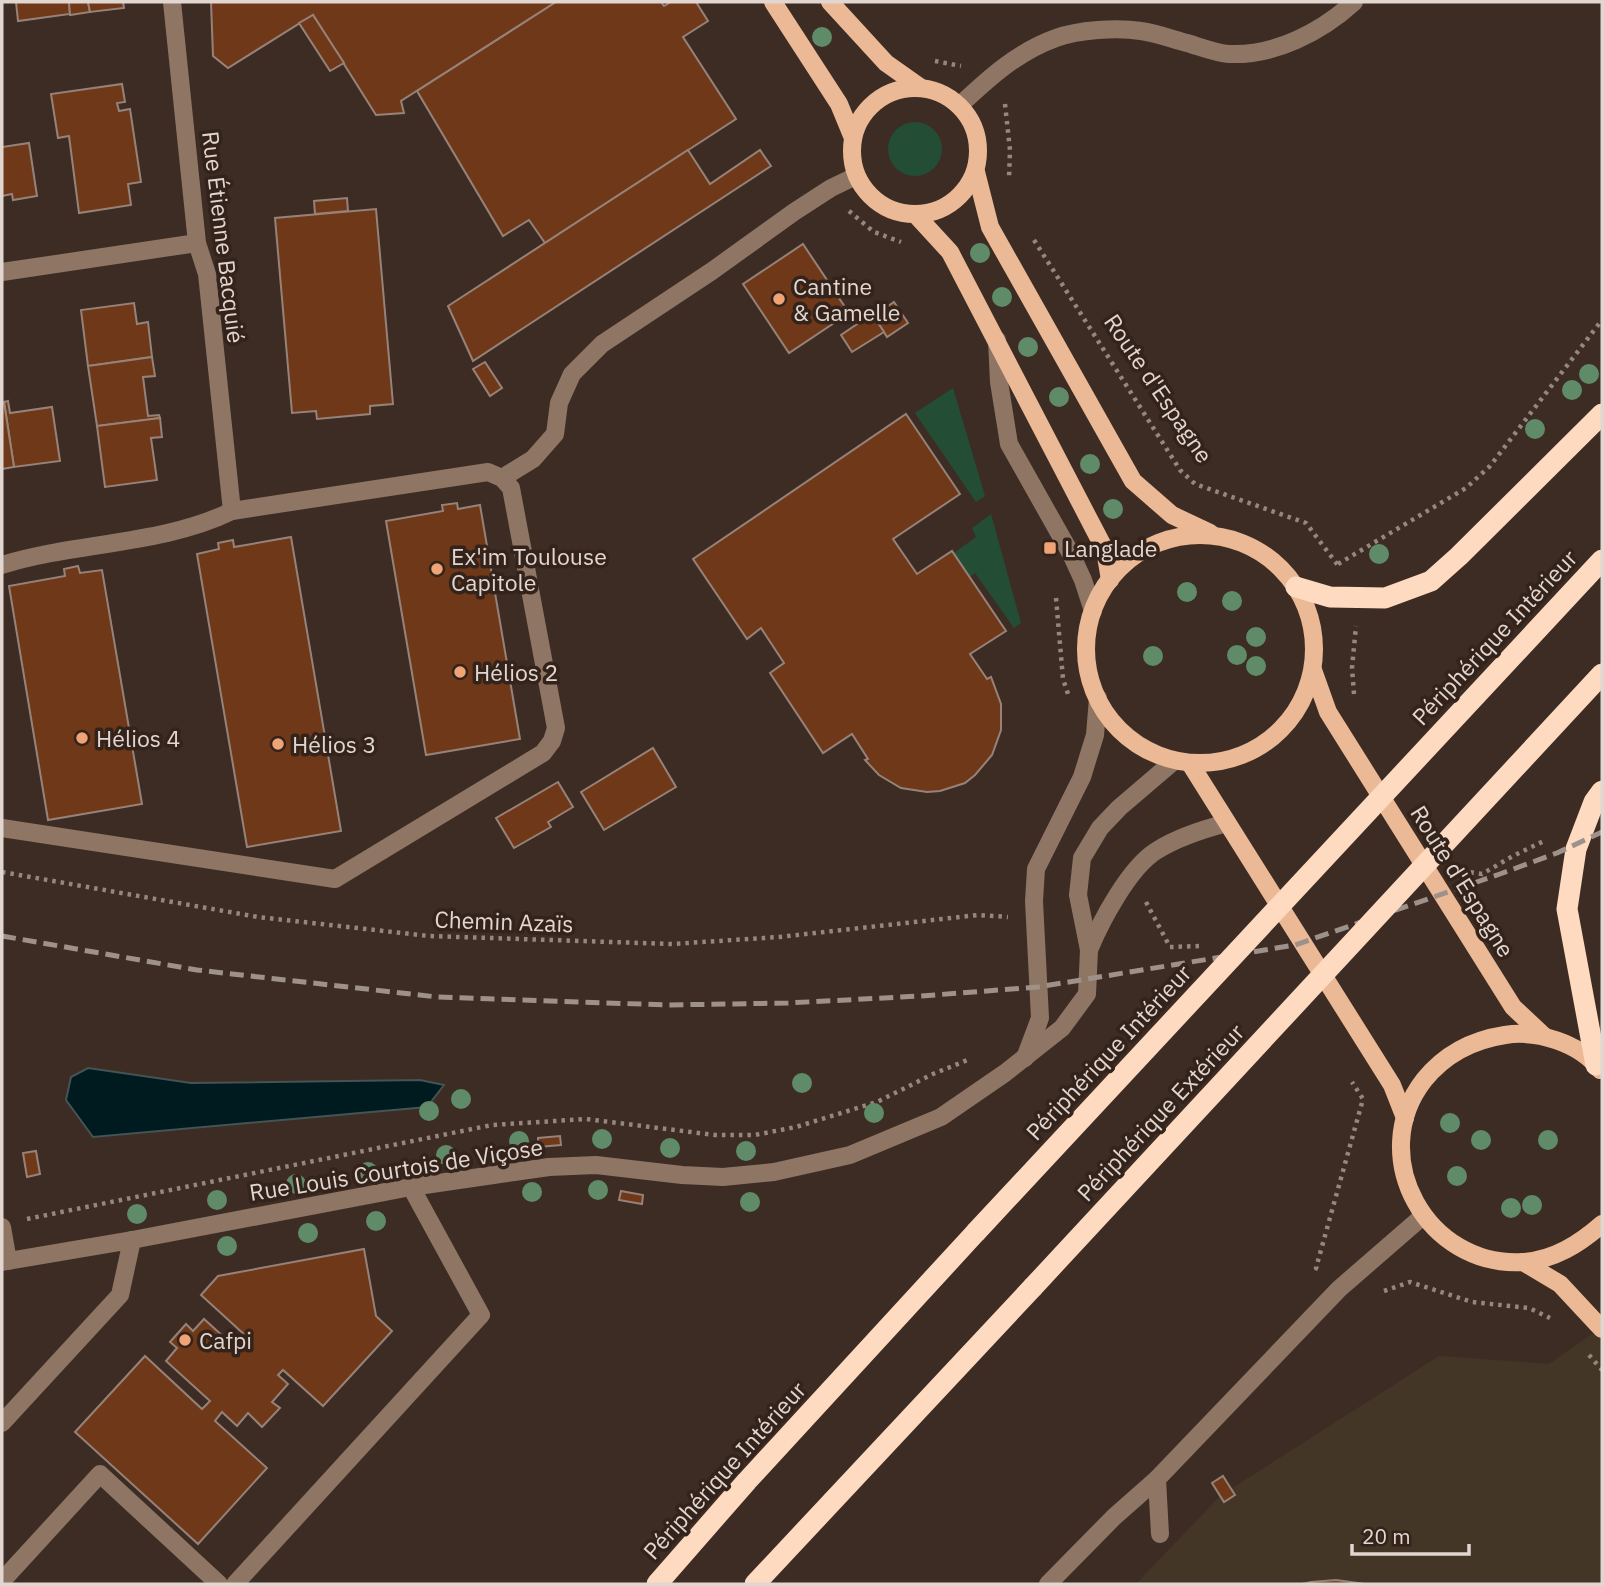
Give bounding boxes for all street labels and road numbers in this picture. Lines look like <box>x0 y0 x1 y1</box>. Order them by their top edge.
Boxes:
street label: Rue Étienne Bacquié <box>196 129 252 345</box>
street label: Route d'Espagne <box>1098 308 1220 468</box>
street label: Périphérique Intérieur <box>1405 543 1583 731</box>
street label: Route d'Espagne <box>1404 800 1522 962</box>
street label: Chemin Azaïs <box>434 904 574 938</box>
street label: Périphérique Intérieur <box>1019 958 1197 1146</box>
street label: Périphérique Extérieur <box>1070 1017 1250 1207</box>
street label: Rue Louis Courtois de Viçose <box>247 1131 545 1207</box>
street label: Périphérique Intérieur <box>636 1374 812 1565</box>

